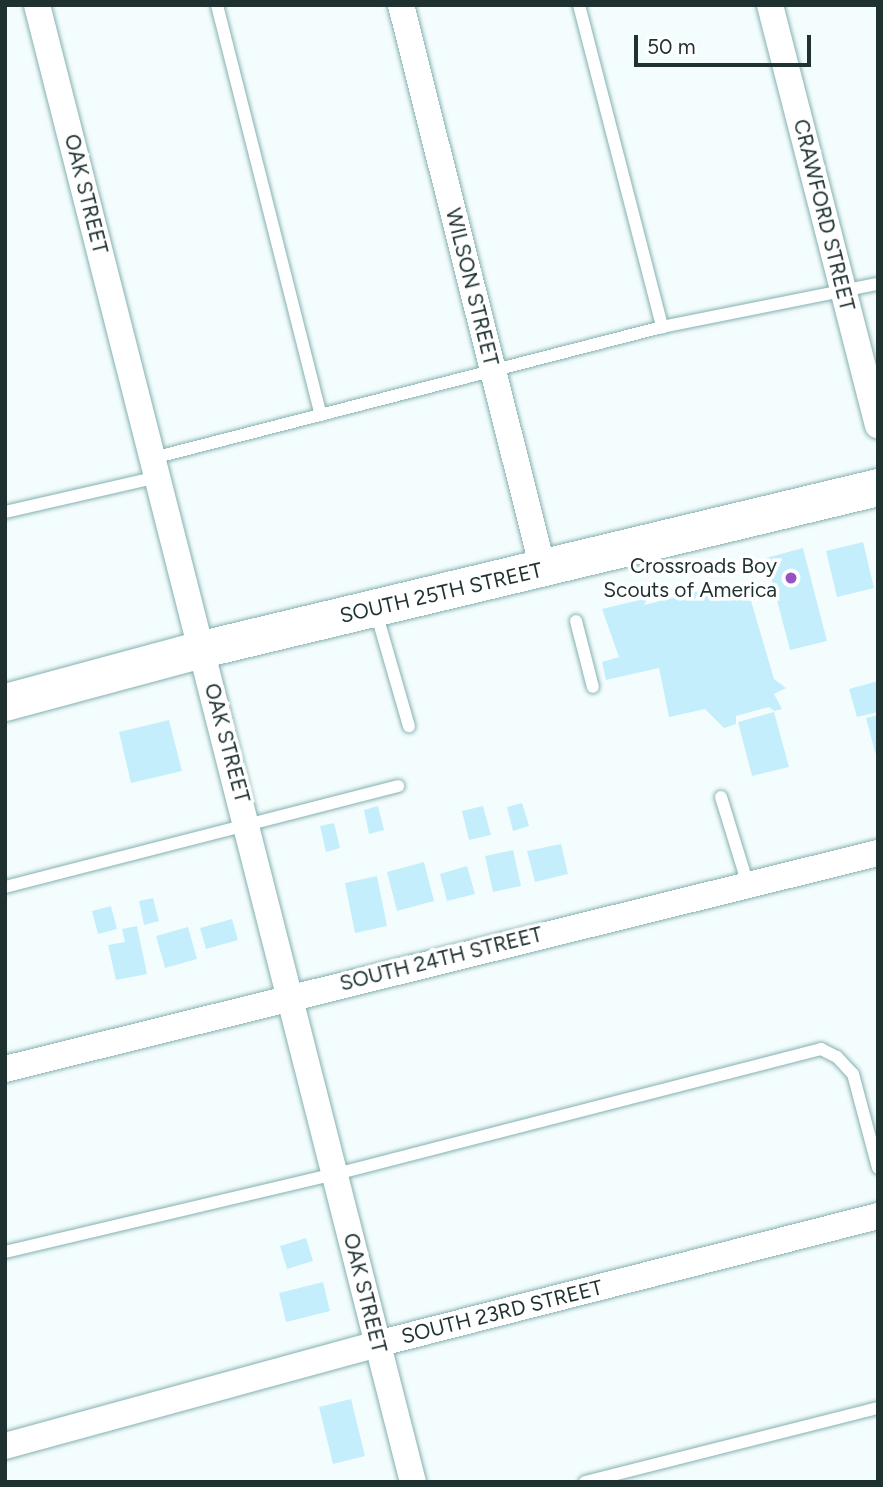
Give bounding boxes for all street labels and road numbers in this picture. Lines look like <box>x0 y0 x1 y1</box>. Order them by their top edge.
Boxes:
street label: CRAWFORD STREET <box>788 117 860 313</box>
street label: OAK STREET <box>59 131 113 257</box>
street label: WILSON STREET <box>440 206 504 368</box>
street label: SOUTH 25TH STREET <box>337 557 545 629</box>
street label: OAK STREET <box>199 681 255 805</box>
street label: SOUTH 24TH STREET <box>337 922 545 996</box>
street label: OAK STREET <box>338 1230 392 1356</box>
street label: SOUTH 23RD STREET <box>399 1275 605 1349</box>

